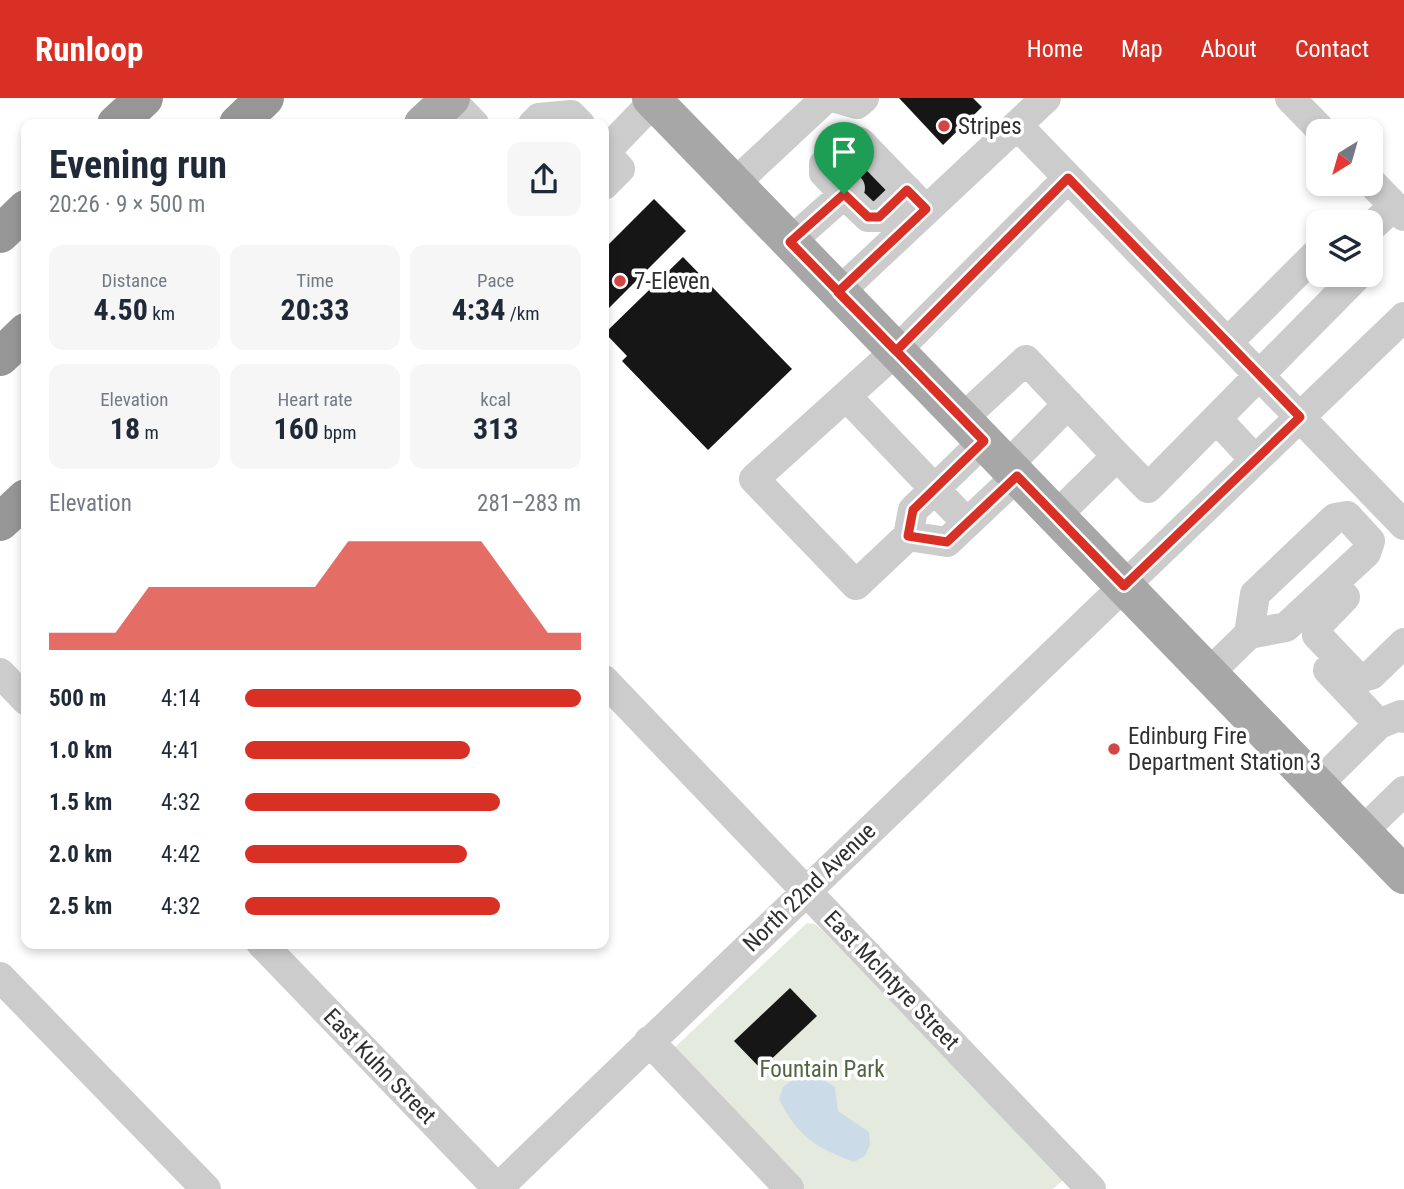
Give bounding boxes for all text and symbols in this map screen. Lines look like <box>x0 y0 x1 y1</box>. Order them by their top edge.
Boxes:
text: Runloop <box>35 30 143 69</box>
text: Home <box>1027 35 1083 63</box>
text: Map <box>1121 35 1163 63</box>
text: About <box>1201 35 1257 63</box>
text: Contact <box>1295 35 1369 63</box>
place label: Stripes <box>958 113 1022 140</box>
marker: Stripes <box>936 118 952 134</box>
north arrow <box>1306 119 1382 196</box>
map controls <box>1306 119 1383 287</box>
pin <box>814 122 874 194</box>
icon: arrive <box>825 133 863 171</box>
button: share <box>507 142 581 216</box>
text: Evening run <box>49 143 227 187</box>
text: 20:26 · 9 × 500 m <box>49 191 205 218</box>
button: layers <box>1306 210 1383 287</box>
place label: 7-Eleven <box>634 268 710 295</box>
text: Distance <box>102 269 167 292</box>
text: Time <box>296 269 334 292</box>
text: Pace <box>477 269 514 292</box>
marker: 7-Eleven <box>612 273 628 289</box>
text: 4.50 <box>94 292 148 327</box>
text: 20:33 <box>281 292 349 327</box>
text: 4:34 <box>452 292 505 327</box>
text: km <box>148 302 175 325</box>
text: /km <box>505 302 540 325</box>
text: Elevation <box>100 388 169 411</box>
text: Heart rate <box>277 388 353 411</box>
text: kcal <box>480 388 511 411</box>
text: 18 <box>110 411 140 446</box>
text: 160 <box>274 411 319 446</box>
text: 313 <box>473 411 518 446</box>
text: m <box>140 421 159 444</box>
text: bpm <box>319 421 356 444</box>
text: Elevation <box>49 490 132 517</box>
text: 281–283 m <box>477 490 581 517</box>
text: 500 m <box>49 685 106 712</box>
text: 4:14 <box>161 685 200 712</box>
place label: Edinburg Fire Department Station 3 <box>1128 723 1321 776</box>
text: 1.0 km <box>49 737 112 764</box>
text: 4:41 <box>161 737 200 764</box>
marker: Edinburg Fire Department Station 3 <box>1106 741 1122 757</box>
text: 1.5 km <box>49 789 112 816</box>
text: 4:32 <box>161 789 200 816</box>
street label: North 22nd Avenue <box>738 817 881 957</box>
text: 2.0 km <box>49 841 112 868</box>
text: 4:42 <box>161 841 200 868</box>
text: 2.5 km <box>49 893 112 920</box>
text: 4:32 <box>161 893 200 920</box>
street label: East McIntyre Street <box>818 905 965 1056</box>
street label: East Kuhn Street <box>318 1003 441 1130</box>
park label: Fountain Park <box>759 1056 885 1083</box>

